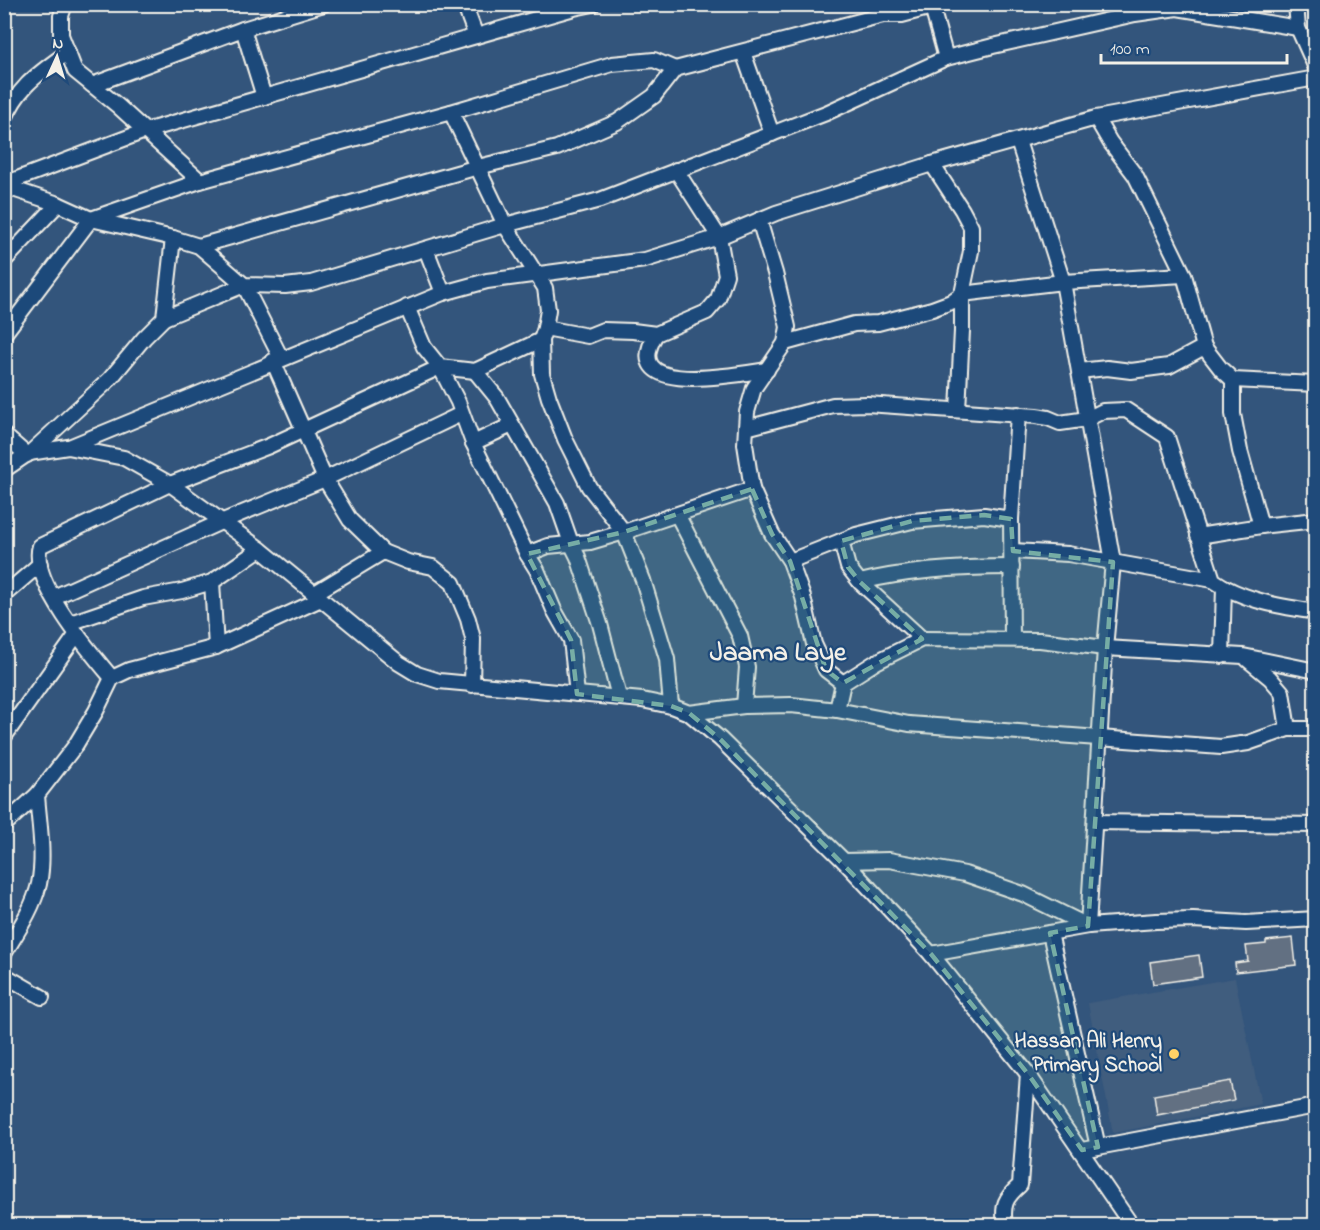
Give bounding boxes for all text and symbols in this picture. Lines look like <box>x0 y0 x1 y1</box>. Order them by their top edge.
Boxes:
north arrow <box>27 27 87 87</box>
scale bar <box>1101 27 1287 65</box>
text: N <box>52 32 64 56</box>
text: 100 m <box>1110 37 1150 63</box>
district label: Jaama Laye <box>710 634 847 673</box>
place label: Hassan Ali Henry Primary School <box>1014 1027 1162 1083</box>
marker: Hassan Ali Henry Primary School <box>1167 1047 1181 1061</box>

